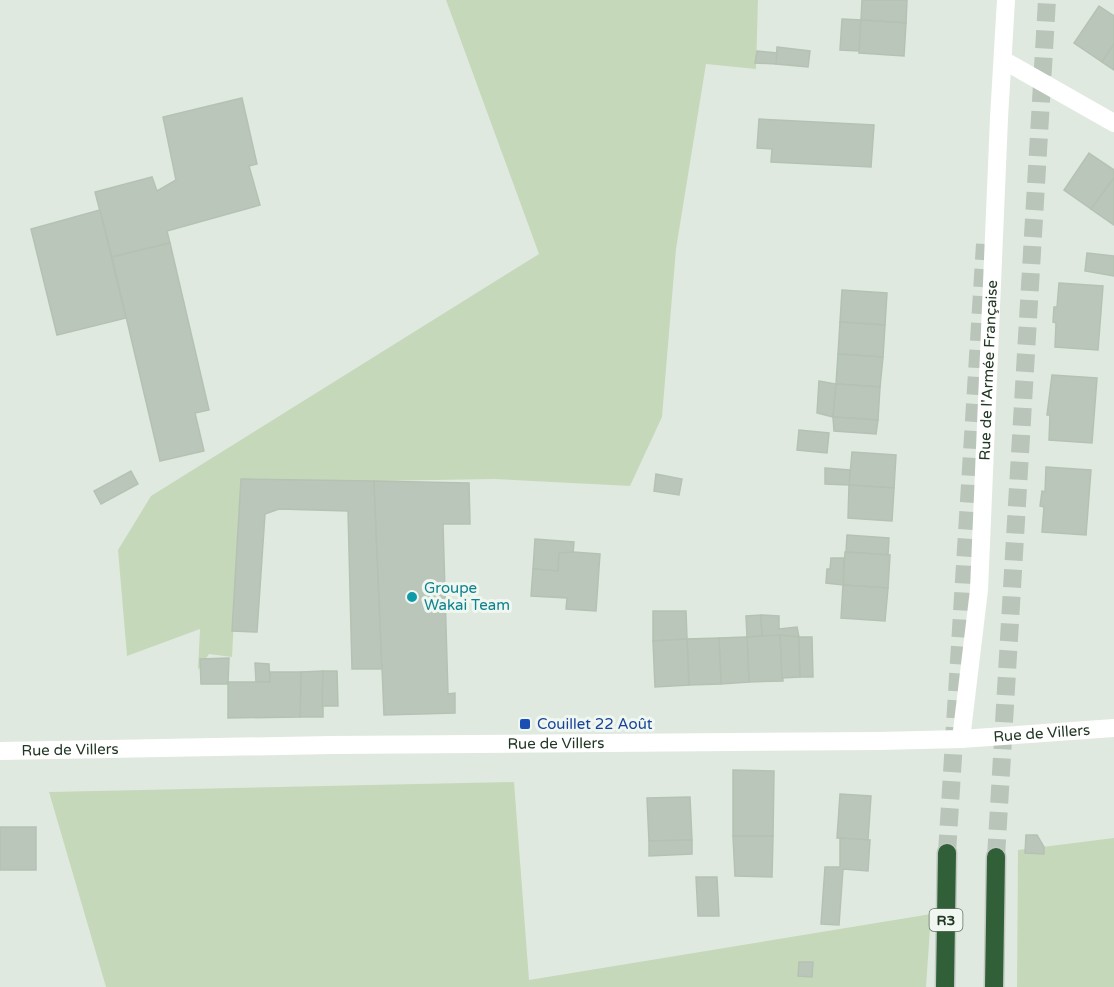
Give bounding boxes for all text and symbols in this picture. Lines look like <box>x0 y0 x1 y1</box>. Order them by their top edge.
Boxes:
street label: Rue de l'Armée Française <box>975 280 1001 461</box>
place label: Groupe Wakai Team <box>424 579 510 614</box>
marker: Groupe Wakai Team <box>405 590 419 604</box>
place label: Couillet 22 Août <box>537 715 653 733</box>
marker: Couillet 22 Août <box>518 717 532 731</box>
street label: Rue de Villers <box>993 721 1091 746</box>
street label: Rue de Villers <box>507 734 605 753</box>
street label: Rue de Villers <box>21 740 119 760</box>
road number: R3 <box>930 909 962 931</box>

